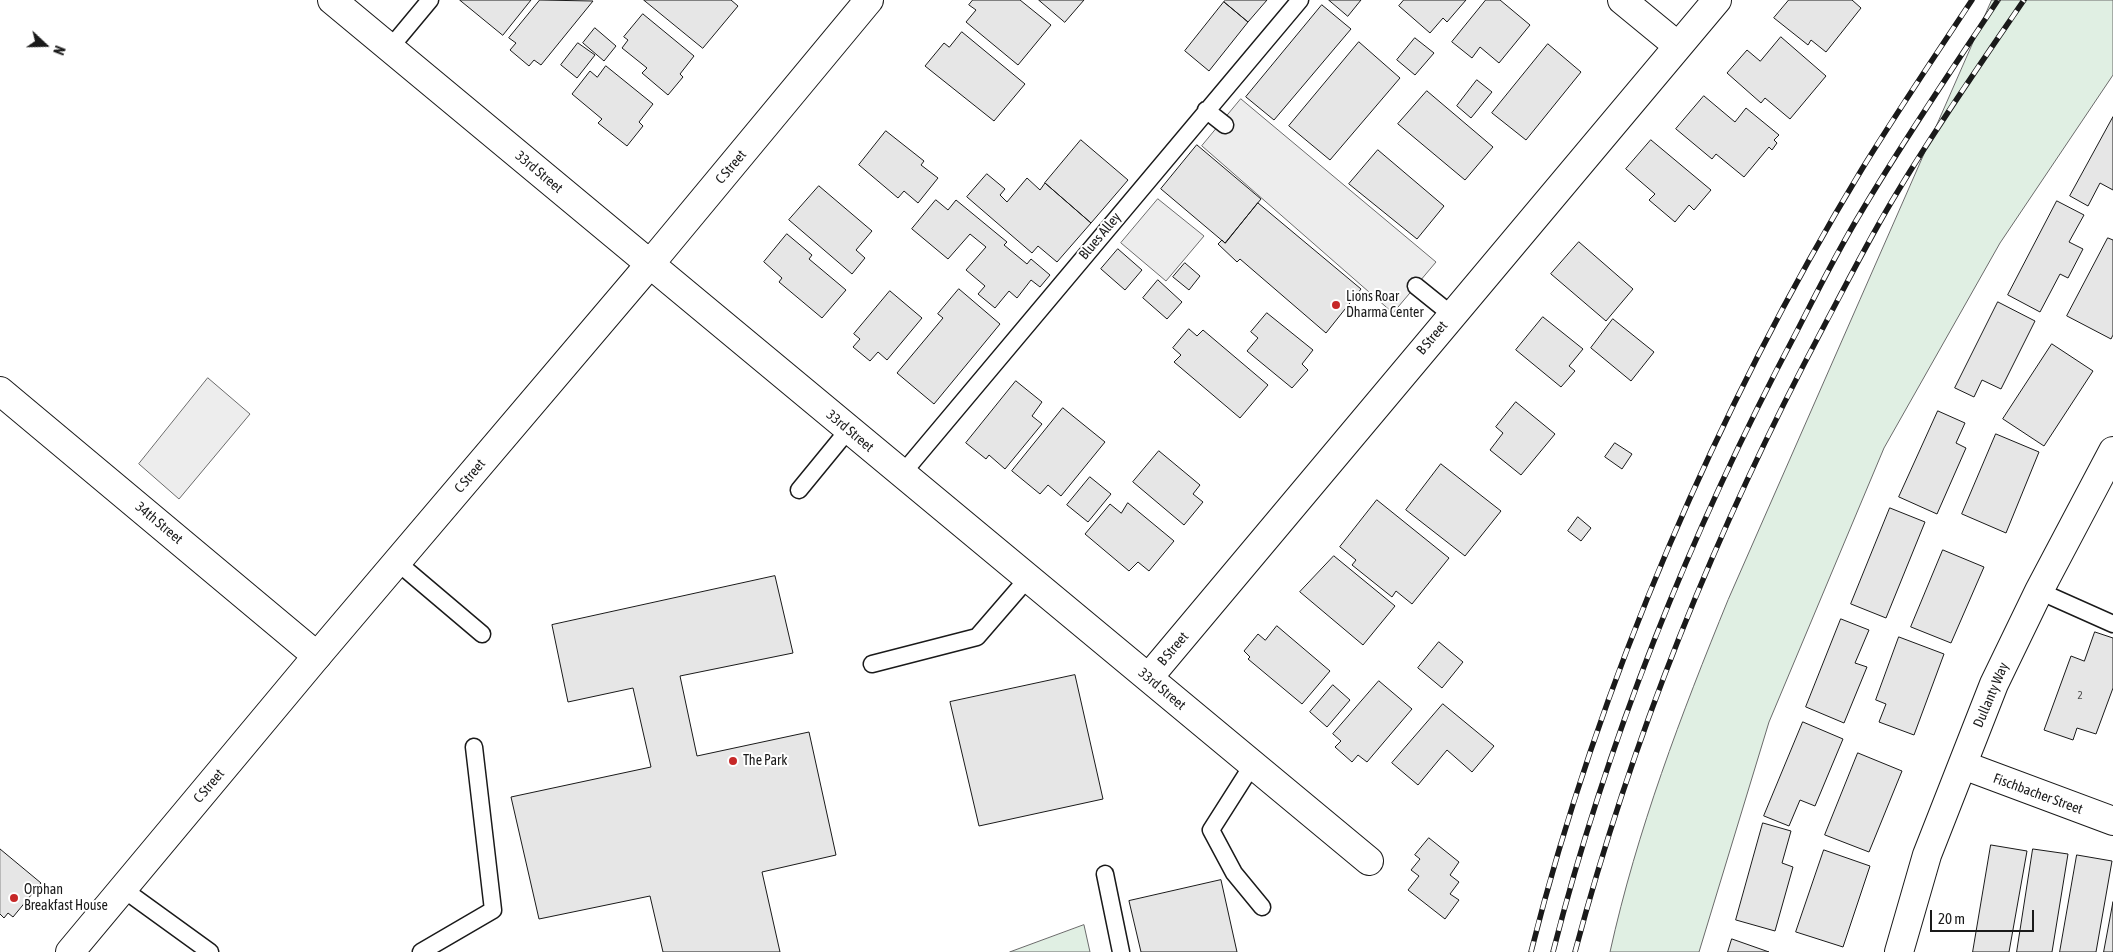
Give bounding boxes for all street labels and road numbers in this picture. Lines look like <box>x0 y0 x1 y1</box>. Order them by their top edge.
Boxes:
street label: 33rd Street <box>512 147 566 197</box>
street label: C Street <box>712 147 750 187</box>
street label: Blues Alley <box>1075 209 1125 263</box>
street label: B Street <box>1413 318 1451 358</box>
street label: 33rd Street <box>823 406 877 456</box>
street label: C Street <box>451 456 489 496</box>
street label: 34th Street <box>132 498 186 548</box>
street label: B Street <box>1154 629 1192 669</box>
street label: Dullanty Way <box>1970 660 2012 730</box>
street label: 33rd Street <box>1135 664 1189 714</box>
street label: C Street <box>190 766 228 806</box>
street label: Fischbacher Street <box>1991 770 2085 818</box>

